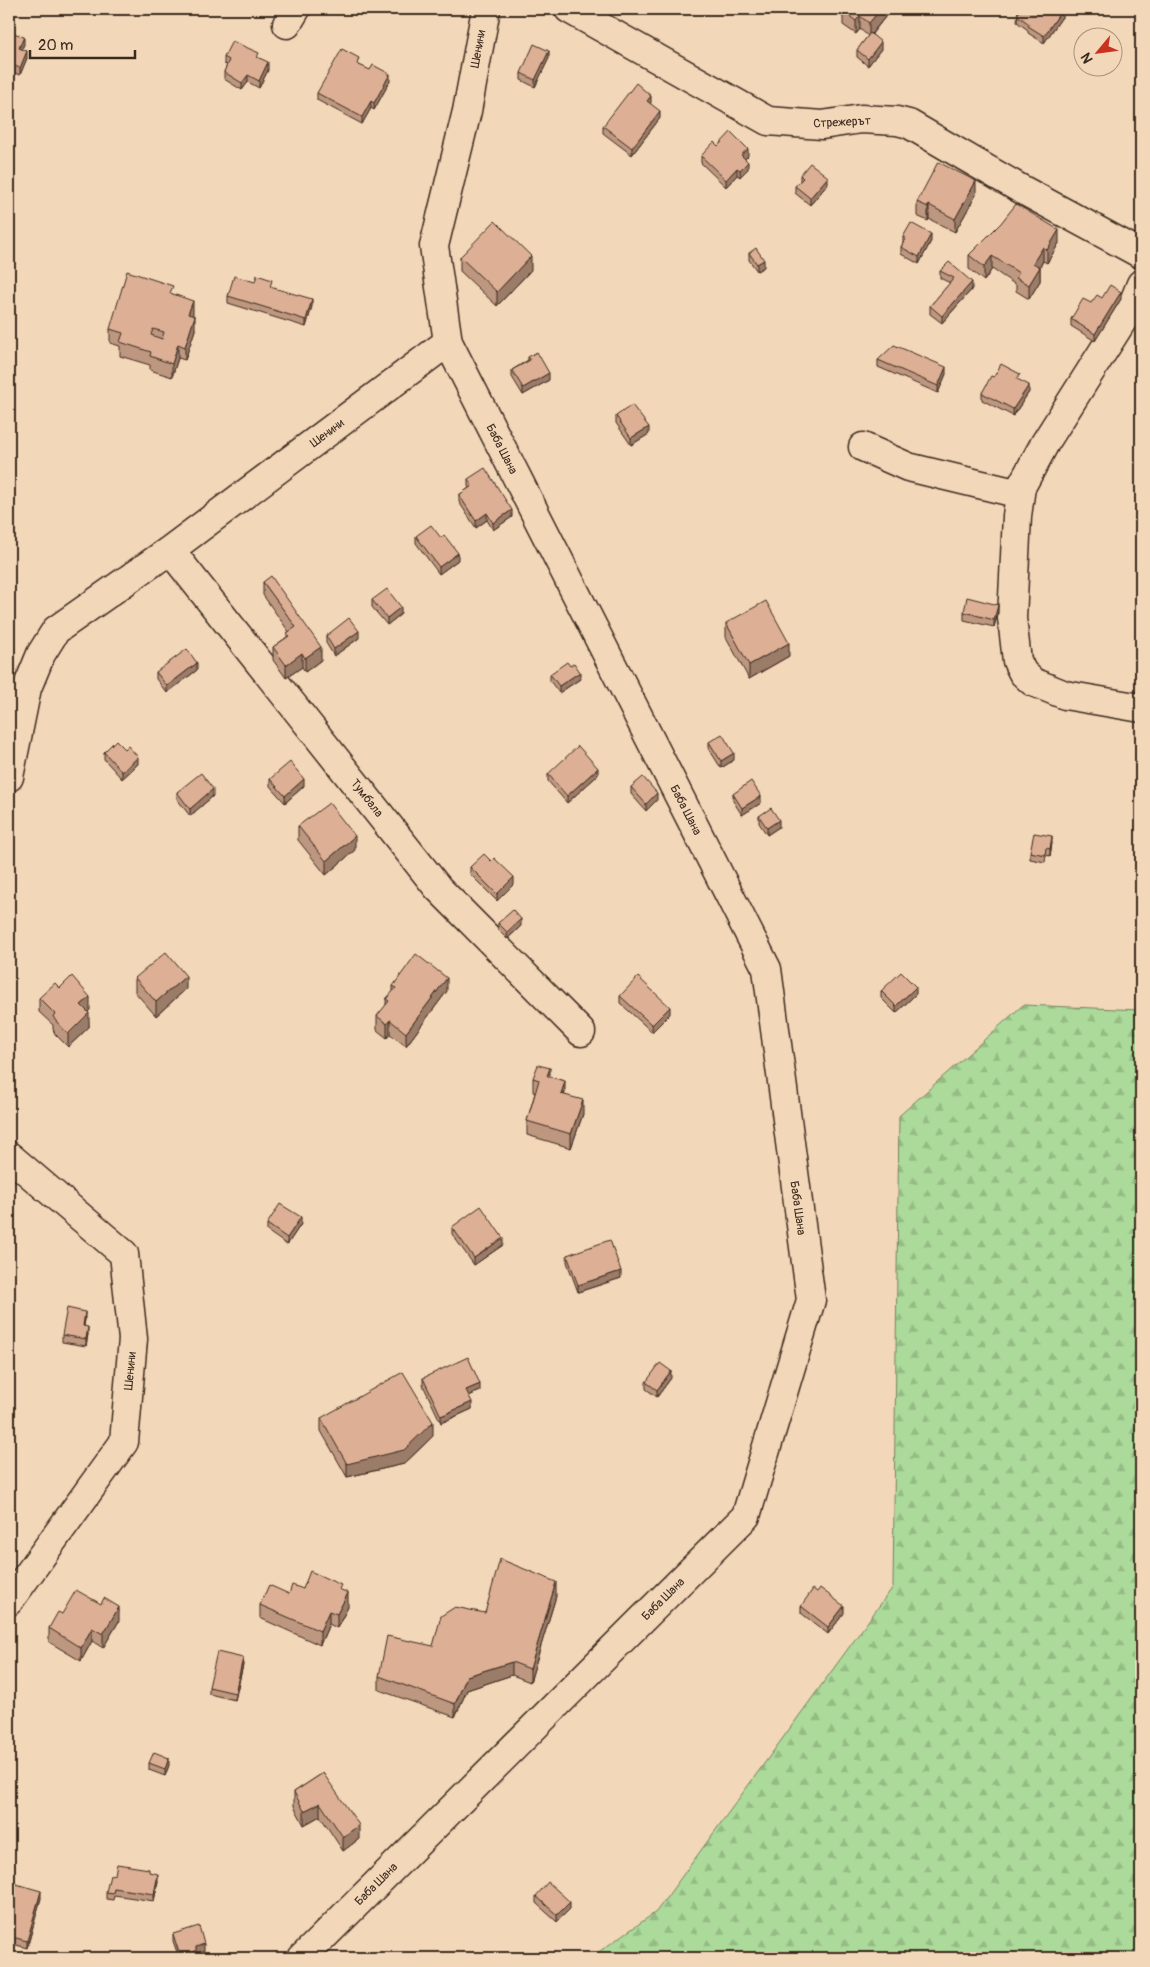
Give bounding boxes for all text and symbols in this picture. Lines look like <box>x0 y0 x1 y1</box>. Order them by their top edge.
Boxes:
scale bar <box>30 28 135 60</box>
street label: Шенини <box>468 28 489 69</box>
north arrow <box>1072 28 1122 78</box>
text: 20 m <box>38 36 73 55</box>
text: N <box>1077 50 1097 66</box>
street label: Стрежерът <box>813 113 871 131</box>
street label: Шенини <box>307 415 348 451</box>
street label: Баба Шана <box>483 422 521 477</box>
street label: Тумбала <box>347 776 386 821</box>
street label: Баба Шана <box>667 783 705 838</box>
street label: Баба Шана <box>786 1180 809 1236</box>
street label: Шенини <box>121 1351 140 1391</box>
street label: Баба Шана <box>639 1575 688 1624</box>
street label: Баба Шана <box>352 1860 401 1909</box>

